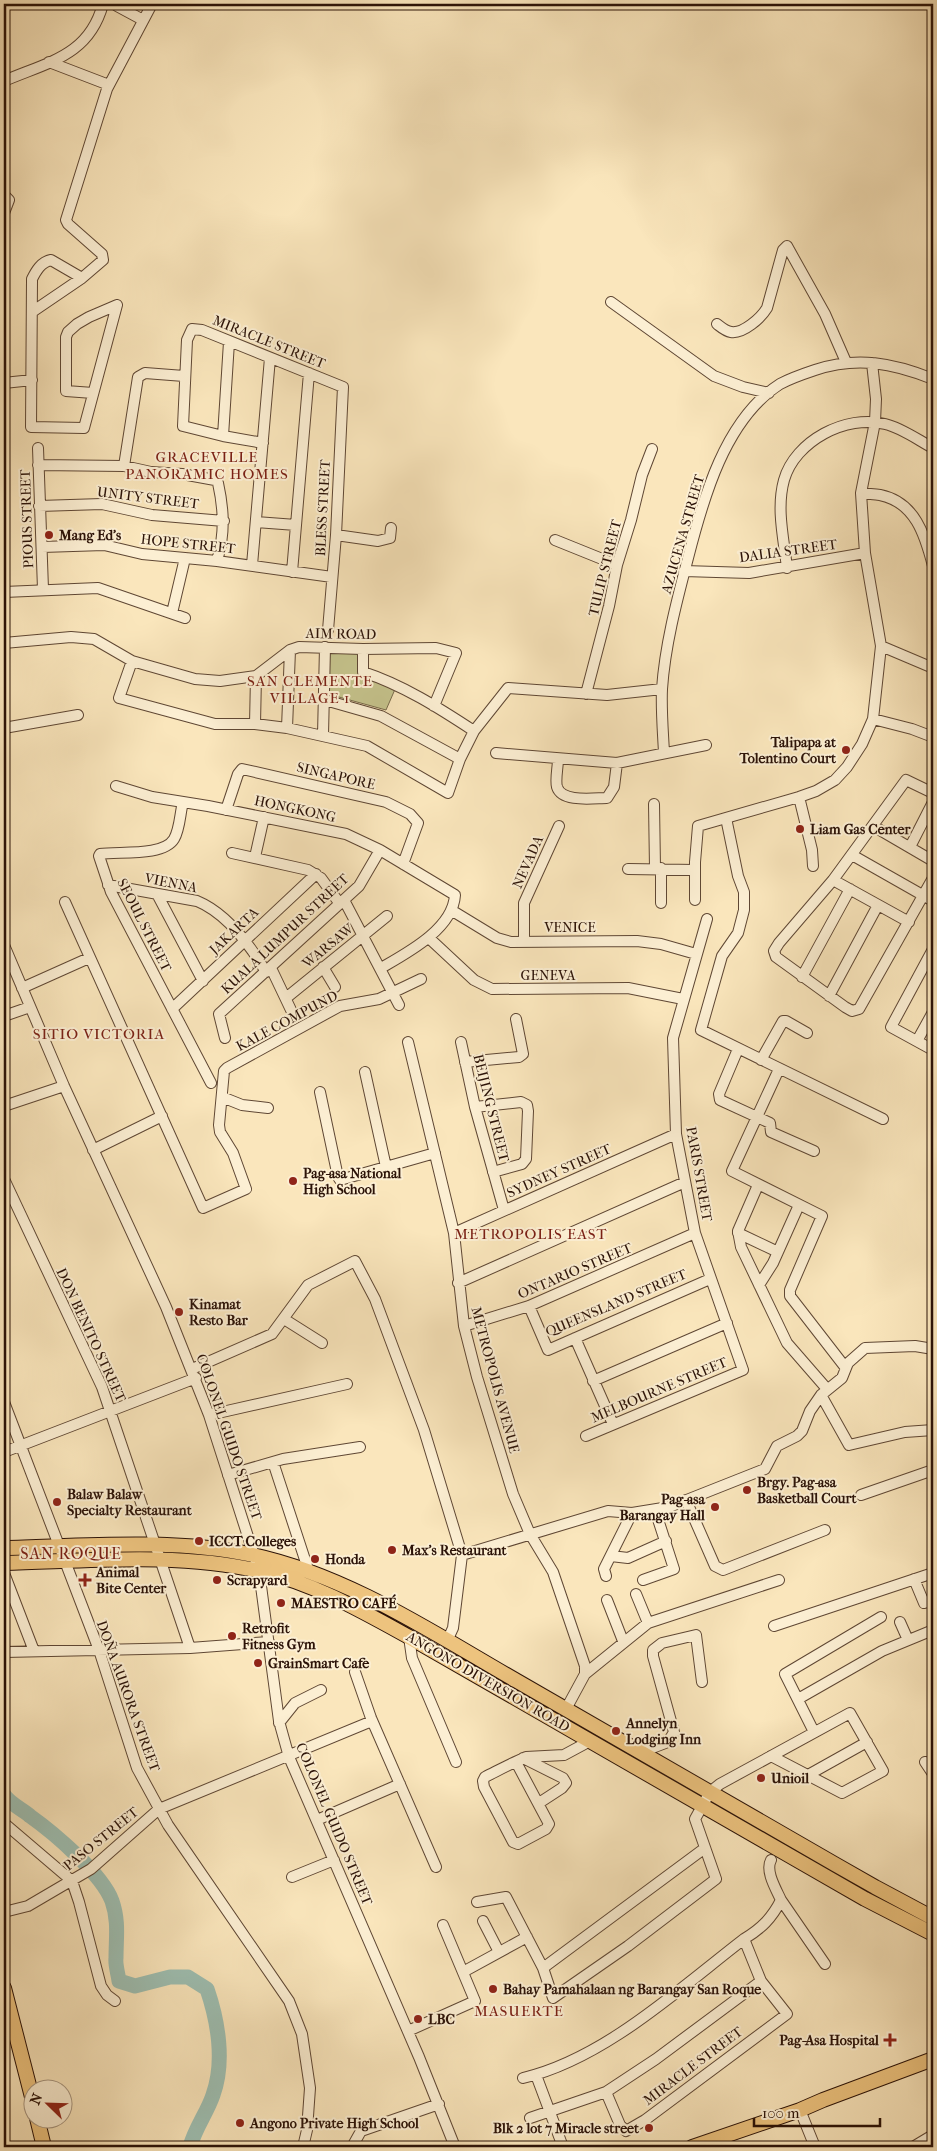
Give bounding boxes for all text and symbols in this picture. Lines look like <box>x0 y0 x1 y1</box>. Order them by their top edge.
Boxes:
street label: MIRACLE STREET <box>210 312 328 373</box>
district label: GRACEVILLE PANORAMIC HOMES <box>125 448 289 483</box>
street label: BLESS STREET <box>312 459 334 557</box>
street label: PIOUS STREET <box>17 469 37 569</box>
street label: AZUCENA STREET <box>658 472 708 596</box>
street label: UNITY STREET <box>96 483 200 513</box>
street label: TULIP STREET <box>585 517 625 618</box>
place label: Mang Ed's <box>58 527 122 544</box>
marker: Mang Ed's <box>43 529 55 541</box>
street label: HOPE STREET <box>140 531 237 557</box>
street label: DALIA STREET <box>738 536 839 566</box>
street label: AIM ROAD <box>305 625 377 643</box>
district label: SAN CLEMENTE VILLAGE 1 <box>247 672 373 707</box>
place label: Talipapa at Tolentino Court <box>739 734 837 767</box>
marker: Talipapa at Tolentino Court <box>840 744 852 756</box>
street label: SINGAPORE <box>295 759 377 793</box>
street label: HONGKONG <box>253 792 337 826</box>
place label: Liam Gas Center <box>810 821 912 838</box>
marker: Liam Gas Center <box>794 823 806 835</box>
street label: NEVADA <box>509 832 548 891</box>
street label: VIENNA <box>142 869 200 897</box>
street label: KUALA LUMPUR STREET <box>218 870 353 998</box>
street label: SEOUL STREET <box>113 876 175 975</box>
street label: JAKARTA <box>205 903 263 959</box>
street label: WARSAW <box>298 919 358 973</box>
street label: VENICE <box>543 919 596 936</box>
street label: GENEVA <box>520 967 576 984</box>
street label: KALE COMPUND <box>233 987 341 1055</box>
district label: SITIO VICTORIA <box>33 1025 165 1043</box>
street label: BEIJING STREET <box>469 1052 513 1164</box>
street label: PARIS STREET <box>682 1125 716 1223</box>
street label: SYDNEY STREET <box>504 1140 614 1202</box>
place label: Pag-asa National High School <box>303 1165 401 1198</box>
marker: Pag-asa National High School <box>287 1175 299 1187</box>
district label: METROPOLIS EAST <box>454 1225 608 1243</box>
street label: ONTARIO STREET <box>515 1239 635 1303</box>
street label: DON BENITO STREET <box>52 1265 130 1405</box>
street label: QUEENSLAND STREET <box>543 1265 690 1340</box>
place label: Kinamat Resto Bar <box>189 1296 249 1329</box>
street label: METROPOLIS AVENUE <box>467 1305 523 1456</box>
marker: Kinamat Resto Bar <box>173 1306 185 1318</box>
street label: COLONEL GUIDO STREET <box>193 1352 266 1523</box>
street label: MELBOURNE STREET <box>588 1353 730 1426</box>
place label: Brgy. Pag-asa Basketball Court <box>757 1474 858 1507</box>
marker: Brgy. Pag-asa Basketball Court <box>741 1484 753 1496</box>
place label: Balaw Balaw Specialty Restaurant <box>67 1486 193 1519</box>
place label: Pag-asa Barangay Hall <box>619 1491 706 1524</box>
marker: Balaw Balaw Specialty Restaurant <box>51 1496 63 1508</box>
marker: Pag-asa Barangay Hall <box>709 1501 721 1513</box>
place label: ICCT Colleges <box>209 1533 297 1550</box>
marker: ICCT Colleges <box>193 1535 205 1547</box>
place label: Max's Restaurant <box>401 1542 508 1559</box>
district label: SAN ROQUE <box>20 1544 122 1563</box>
marker: Max's Restaurant <box>386 1544 398 1556</box>
place label: Honda <box>325 1551 366 1568</box>
marker: Honda <box>309 1553 321 1565</box>
place label: Animal Bite Center <box>95 1564 167 1597</box>
place label: Scrapyard <box>227 1572 289 1589</box>
marker: Animal Bite Center <box>78 1573 92 1587</box>
marker: Scrapyard <box>211 1574 223 1586</box>
place label: MAESTRO CAFÉ <box>290 1594 397 1612</box>
marker: MAESTRO CAFÉ <box>275 1597 287 1609</box>
street label: DOÑA AURORA STREET <box>93 1618 164 1775</box>
place label: Retrofit Fitness Gym <box>241 1620 316 1653</box>
street label: ANGONO DIVERSION ROAD <box>402 1628 573 1736</box>
marker: Retrofit Fitness Gym <box>226 1630 238 1642</box>
place label: GrainSmart Cafe <box>268 1655 369 1672</box>
marker: GrainSmart Cafe <box>252 1657 264 1669</box>
place label: Annelyn Lodging Inn <box>625 1715 702 1748</box>
marker: Annelyn Lodging Inn <box>610 1725 622 1737</box>
street label: COLONEL GUIDO STREET <box>292 1740 376 1908</box>
place label: Unioil <box>770 1770 809 1787</box>
marker: Unioil <box>755 1772 767 1784</box>
street label: PASO STREET <box>60 1803 142 1874</box>
place label: Bahay Pamahalaan ng Barangay San Roque <box>503 1981 761 1998</box>
marker: Bahay Pamahalaan ng Barangay San Roque <box>487 1983 499 1995</box>
district label: MASUERTE <box>474 2002 564 2020</box>
place label: LBC <box>428 2011 455 2028</box>
marker: LBC <box>412 2013 424 2025</box>
street label: MIRACLE STREET <box>640 2023 746 2109</box>
place label: Pag-Asa Hospital <box>779 2032 879 2049</box>
marker: Pag-Asa Hospital <box>883 2033 897 2047</box>
north arrow <box>22 2078 72 2128</box>
text: N <box>27 2091 47 2107</box>
scale bar <box>754 2096 881 2128</box>
text: 100 m <box>762 2104 800 2122</box>
place label: Angono Private High School <box>249 2115 419 2132</box>
marker: Angono Private High School <box>234 2117 246 2129</box>
place label: Blk 2 lot 7 Miracle street <box>493 2120 640 2137</box>
marker: Blk 2 lot 7 Miracle street <box>643 2122 655 2134</box>

